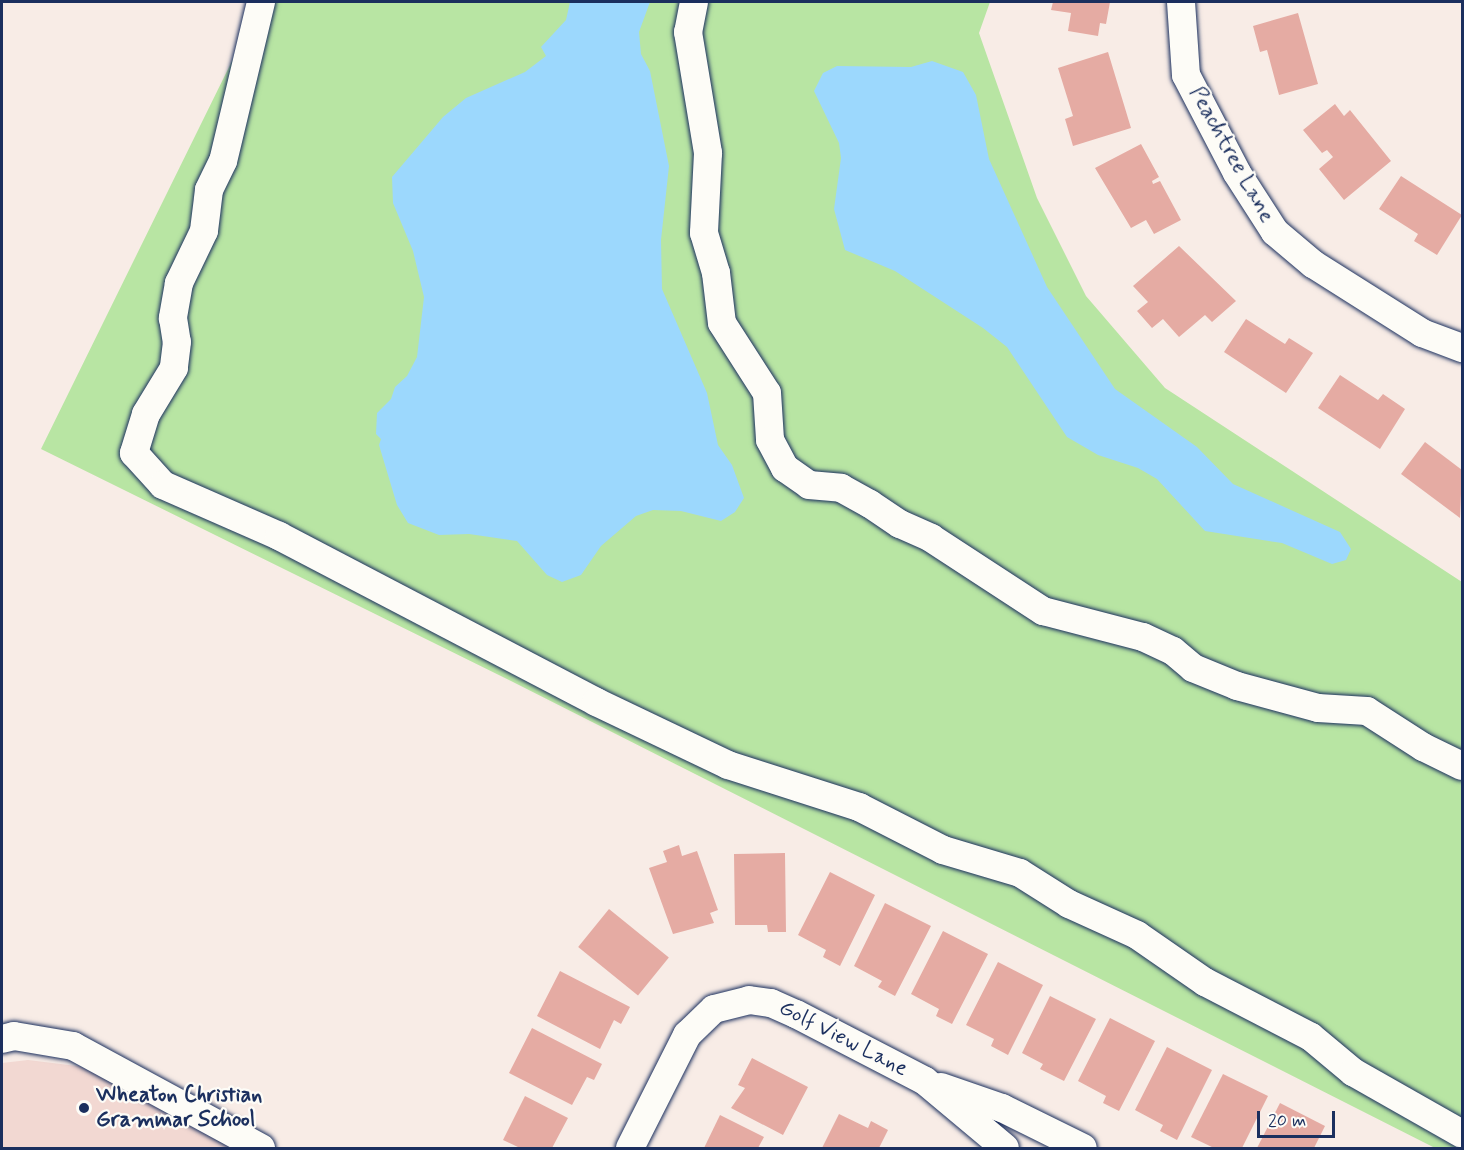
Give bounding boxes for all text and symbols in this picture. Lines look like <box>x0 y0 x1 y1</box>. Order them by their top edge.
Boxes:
street label: Peachtree Lane <box>1183 83 1279 227</box>
street label: Golf View Lane <box>774 995 912 1083</box>
place label: Wheaton Christian Grammar School <box>96 1082 268 1134</box>
scale bar <box>1260 1099 1338 1137</box>
marker: Wheaton Christian Grammar School <box>77 1101 91 1115</box>
text: 20 m <box>1268 1109 1306 1133</box>

